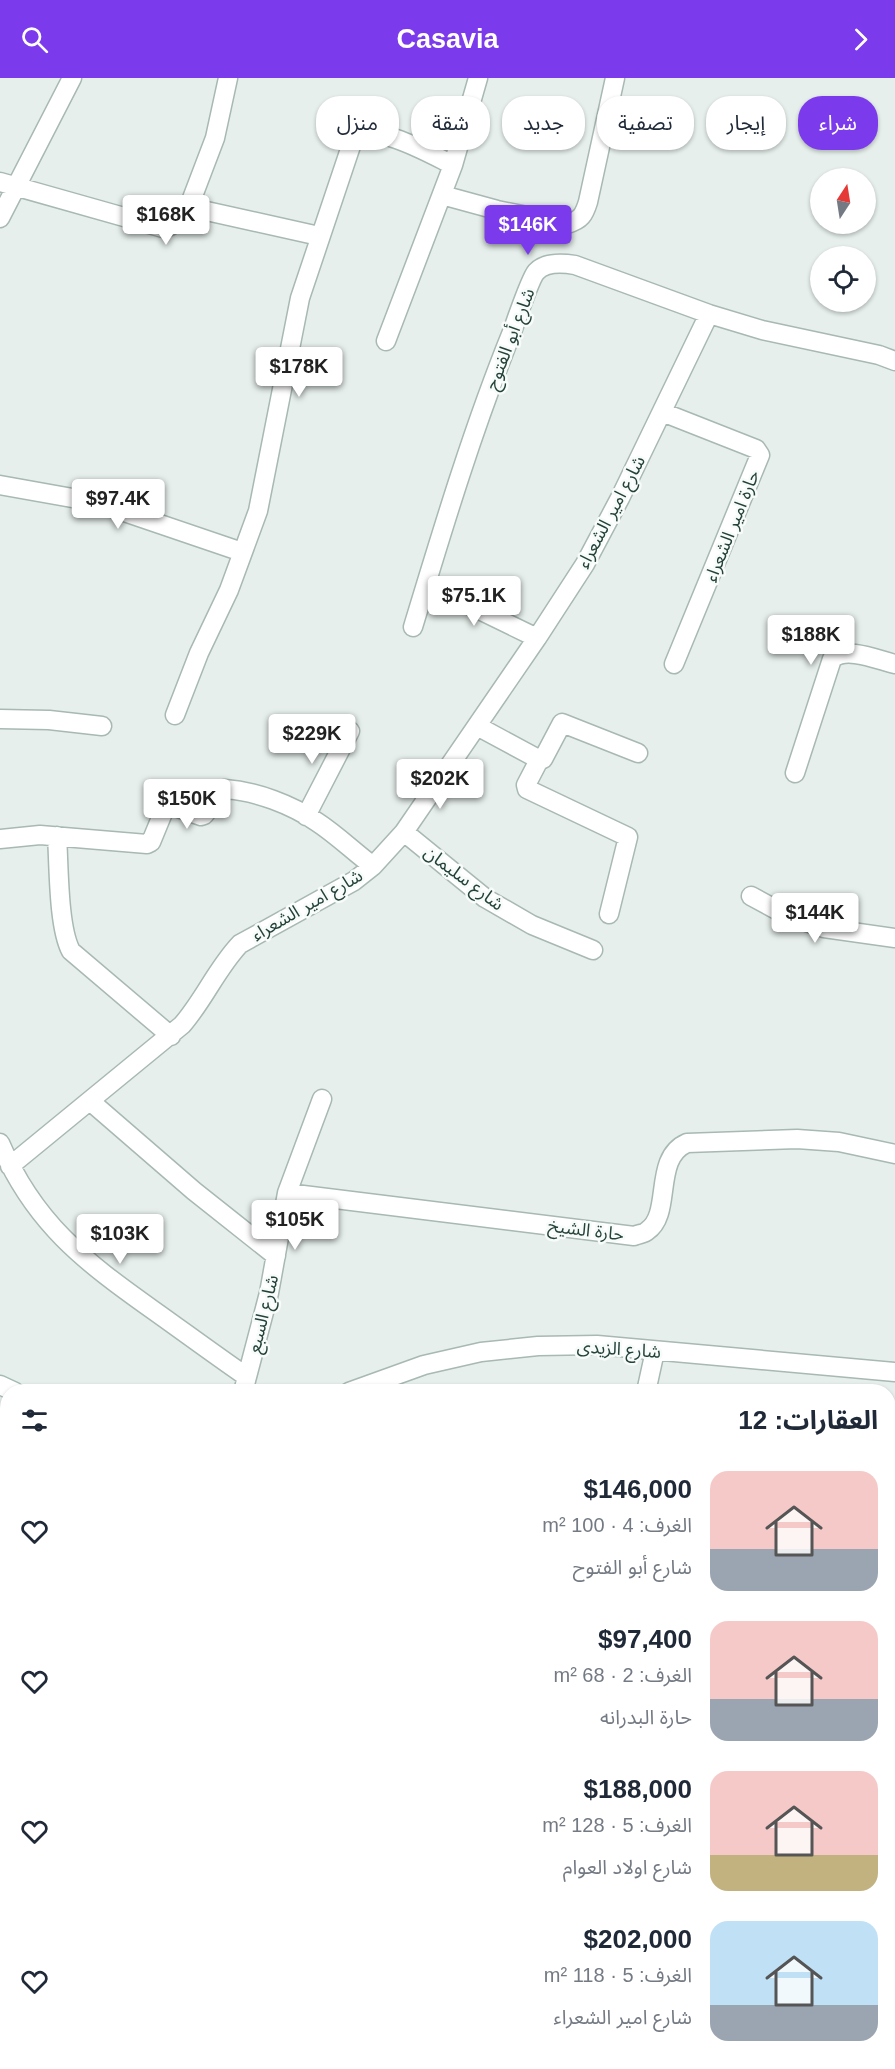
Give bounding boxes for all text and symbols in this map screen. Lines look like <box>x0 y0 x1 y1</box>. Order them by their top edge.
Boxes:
icon: search <box>18 23 51 56</box>
icon: forward <box>844 23 877 56</box>
text: Casavia <box>396 24 499 54</box>
chip: منزل <box>316 96 399 150</box>
chip: شقة <box>411 96 490 150</box>
chip: جديد <box>502 96 585 150</box>
chip: تصفية <box>597 96 694 150</box>
chip: إيجار <box>706 96 786 150</box>
chip: شراء <box>798 96 878 150</box>
north arrow <box>810 168 876 234</box>
map controls <box>810 168 876 312</box>
pin: $168K <box>124 195 208 246</box>
text: $168K <box>137 203 195 225</box>
pin: $146K <box>486 205 570 256</box>
text: $146K <box>499 213 557 235</box>
button: locate <box>810 246 876 312</box>
street label: شارع أبو الفتوح <box>480 285 542 394</box>
pin: $178K <box>257 347 341 398</box>
text: $178K <box>270 355 328 377</box>
street label: شارع امير الشعراء <box>573 452 653 574</box>
street label: حارة امير الشعراء <box>701 467 764 585</box>
pin: $97.4K <box>69 479 167 530</box>
text: $97.4K <box>86 487 150 509</box>
pin: $75.1K <box>425 576 523 627</box>
text: $75.1K <box>442 584 506 606</box>
pin: $188K <box>769 615 853 666</box>
text: $188K <box>782 623 840 645</box>
pin: $229K <box>270 714 354 765</box>
text: $229K <box>283 722 341 744</box>
pin: $202K <box>398 759 482 810</box>
text: $202K <box>411 767 469 789</box>
pin: $150K <box>145 779 229 830</box>
text: $150K <box>158 787 216 809</box>
street label: شارع سليمان <box>418 842 508 918</box>
street label: شارع امير الشعراء <box>248 865 368 948</box>
pin: $144K <box>773 893 857 944</box>
text: $144K <box>786 901 844 923</box>
pin: $105K <box>253 1200 337 1251</box>
text: $105K <box>266 1208 324 1230</box>
pin: $103K <box>78 1214 162 1265</box>
street label: حارة الشيخ <box>546 1215 625 1248</box>
text: $103K <box>91 1222 149 1244</box>
street label: شارع السبع <box>244 1273 286 1356</box>
street label: شارع الزيدى <box>576 1336 662 1366</box>
icon: filters <box>18 1404 51 1437</box>
text: العقارات: 12 <box>738 1405 878 1435</box>
text: $146,000 <box>584 1474 692 1504</box>
icon: home <box>758 1495 830 1567</box>
text: الغرف: 4 · 100 m² <box>542 1514 692 1536</box>
icon: heart <box>18 1515 51 1548</box>
text: شارع أبو الفتوح <box>573 1556 692 1578</box>
text: $97,400 <box>598 1624 692 1654</box>
icon: home <box>758 1645 830 1717</box>
text: الغرف: 2 · 68 m² <box>553 1664 692 1686</box>
icon: heart <box>18 1665 51 1698</box>
text: حارة البدرانه <box>600 1706 692 1728</box>
text: $188,000 <box>584 1774 692 1804</box>
icon: home <box>758 1795 830 1867</box>
text: الغرف: 5 · 128 m² <box>542 1814 692 1836</box>
icon: heart <box>18 1815 51 1848</box>
text: شارع اولاد العوام <box>563 1856 692 1878</box>
text: $202,000 <box>584 1924 692 1954</box>
icon: home <box>758 1945 830 2017</box>
text: الغرف: 5 · 118 m² <box>544 1964 692 1986</box>
icon: heart <box>18 1965 51 1998</box>
text: شارع امير الشعراء <box>553 2006 692 2028</box>

